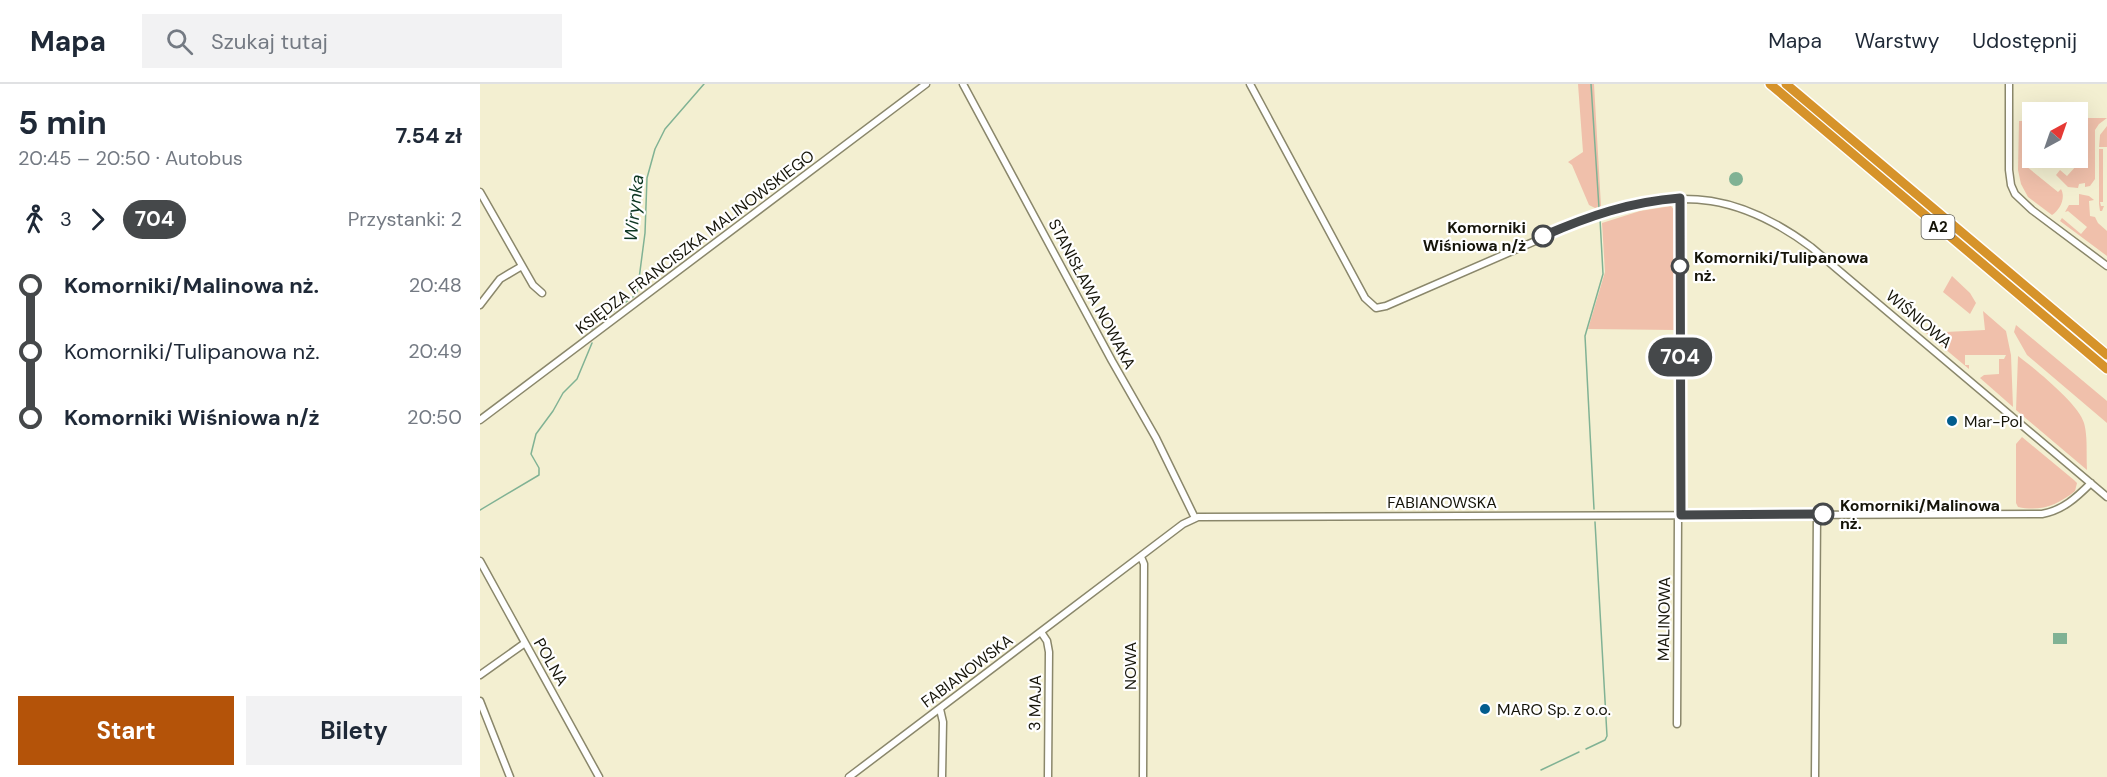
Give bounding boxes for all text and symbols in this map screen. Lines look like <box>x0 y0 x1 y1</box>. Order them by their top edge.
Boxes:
search box <box>142 14 562 68</box>
text: Mapa <box>30 23 106 60</box>
icon: search <box>163 25 196 58</box>
text: Szukaj tutaj <box>211 27 328 56</box>
text: Mapa <box>1768 27 1822 55</box>
text: Warstwy <box>1855 27 1939 55</box>
text: Udostępnij <box>1972 27 2077 55</box>
text: 5 min <box>18 101 107 144</box>
north arrow <box>2022 102 2088 168</box>
map controls <box>2022 102 2088 168</box>
text: 7.54 zł <box>396 121 462 150</box>
text: 20:45 – 20:50 · Autobus <box>18 145 243 171</box>
street label: KSIĘDZA FRANCISZKA MALINOWSKIEGO <box>571 145 819 339</box>
water label: Wirynka <box>619 173 649 243</box>
icon: walk <box>18 203 51 236</box>
icon: forward <box>81 203 114 236</box>
text: 704 <box>135 205 174 233</box>
text: 3 <box>60 206 72 232</box>
text: Przystanki: 2 <box>348 206 462 232</box>
street label: STANISŁAWA NOWAKA <box>1044 215 1141 373</box>
road number: A2 <box>1922 215 1954 239</box>
place label: Komorniki Wiśniowa n/ż <box>1423 217 1526 256</box>
marker: Komorniki Wiśniowa n/ż <box>1532 225 1554 247</box>
place label: Komorniki/Tulipanowa nż. <box>1694 247 1868 286</box>
marker: Komorniki/Tulipanowa nż. <box>1671 257 1689 275</box>
text: Komorniki/Malinowa nż. <box>64 271 319 300</box>
text: 20:48 <box>409 272 462 298</box>
street label: WIŚNIOWA <box>1881 285 1957 353</box>
text: Komorniki/Tulipanowa nż. <box>64 337 320 366</box>
text: 20:49 <box>408 338 462 364</box>
line badge: 704 <box>1646 338 1714 376</box>
text: 704 <box>1660 343 1700 371</box>
text: Komorniki Wiśniowa n/ż <box>64 403 320 432</box>
text: 20:50 <box>407 404 462 430</box>
place label: Mar-Pol <box>1964 411 2023 432</box>
marker: Mar-Pol <box>1945 414 1959 428</box>
street label: FABIANOWSKA <box>1387 492 1497 513</box>
place label: Komorniki/Malinowa nż. <box>1840 495 2000 534</box>
marker: Komorniki/Malinowa nż. <box>1812 503 1834 525</box>
street label: MALINOWA <box>1653 576 1675 661</box>
street label: FABIANOWSKA <box>917 629 1017 712</box>
street label: POLNA <box>529 634 573 690</box>
street label: NOWA <box>1120 642 1141 690</box>
street label: 3 MAJA <box>1024 674 1046 731</box>
button: Start <box>18 696 234 765</box>
button: Bilety <box>246 696 462 765</box>
place label: MARO Sp. z o.o. <box>1497 699 1611 720</box>
marker: MARO Sp. z o.o. <box>1478 702 1492 716</box>

